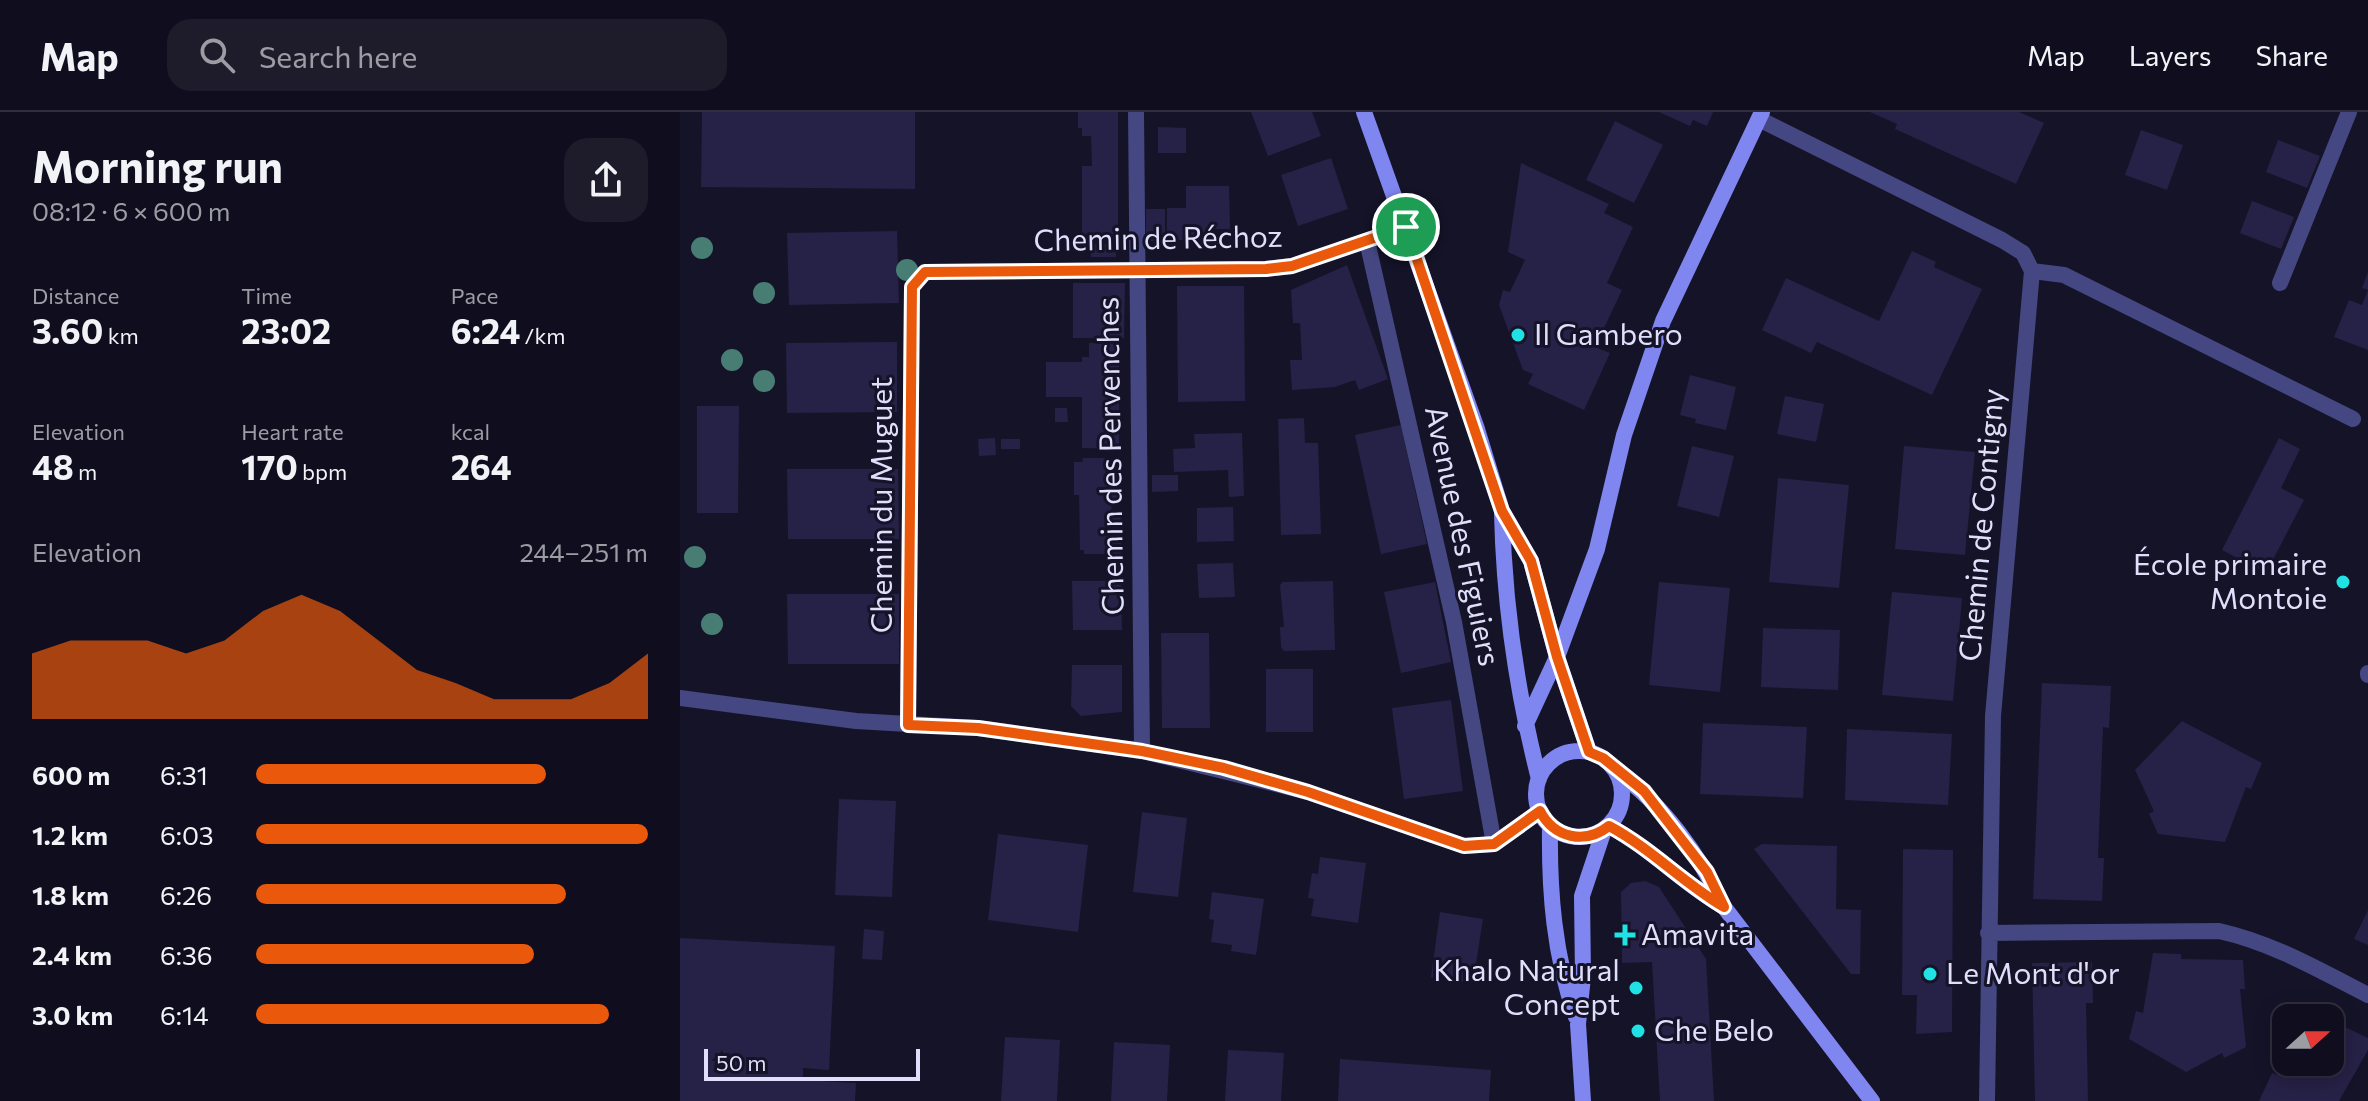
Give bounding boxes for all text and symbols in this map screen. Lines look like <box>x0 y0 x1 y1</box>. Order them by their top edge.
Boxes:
search box <box>167 19 727 91</box>
text: Map <box>40 32 119 79</box>
icon: search <box>195 33 239 77</box>
text: Search here <box>259 37 417 74</box>
text: Map <box>2027 38 2085 72</box>
text: Layers <box>2129 38 2211 72</box>
text: Share <box>2255 38 2328 72</box>
text: Morning run <box>32 138 283 192</box>
button: share <box>564 138 648 222</box>
pin <box>1372 193 1440 261</box>
text: 08:12 · 6 × 600 m <box>32 195 230 226</box>
icon: arrive <box>1384 205 1428 249</box>
street label: Chemin de Réchoz <box>1033 216 1283 257</box>
text: Distance <box>32 282 119 309</box>
text: Time <box>241 282 292 309</box>
text: Pace <box>451 282 498 309</box>
street label: Chemin des Pervenches <box>1087 297 1130 616</box>
text: 3.60 <box>32 309 103 351</box>
text: 23:02 <box>241 309 331 351</box>
text: 6:24 <box>451 309 520 351</box>
place label: Il Gambero <box>1534 314 1683 351</box>
text: km <box>103 322 139 349</box>
text: /km <box>520 322 566 349</box>
marker: Il Gambero <box>1509 326 1527 344</box>
street label: Chemin du Muguet <box>861 377 898 633</box>
street label: Chemin de Contigny <box>1949 387 2010 663</box>
street label: Avenue des Figuiers <box>1419 402 1510 669</box>
text: Elevation <box>32 418 125 445</box>
text: Heart rate <box>241 418 344 445</box>
text: kcal <box>451 418 490 445</box>
text: 48 <box>32 445 74 487</box>
text: 170 <box>241 445 298 487</box>
text: 264 <box>451 445 512 487</box>
text: m <box>74 458 97 485</box>
text: bpm <box>298 458 347 485</box>
text: Elevation <box>32 536 142 567</box>
text: 244–251 m <box>519 536 648 567</box>
place label: École primaire Montoie <box>2133 544 2327 615</box>
marker: École primaire Montoie <box>2334 573 2352 591</box>
text: 600 m <box>32 759 110 790</box>
text: 6:31 <box>160 759 208 790</box>
text: 1.2 km <box>32 819 108 850</box>
text: 6:03 <box>160 819 214 850</box>
text: 1.8 km <box>32 879 109 910</box>
text: 6:26 <box>160 879 212 910</box>
place label: Amavita <box>1641 914 1754 951</box>
marker: Amavita <box>1616 926 1634 944</box>
text: 2.4 km <box>32 939 112 970</box>
text: 6:36 <box>160 939 213 970</box>
place label: Khalo Natural Concept <box>1433 950 1620 1021</box>
place label: Le Mont d'or <box>1946 953 2120 990</box>
marker: Le Mont d'or <box>1921 965 1939 983</box>
marker: Khalo Natural Concept <box>1627 979 1645 997</box>
text: 3.0 km <box>32 999 113 1030</box>
text: 6:14 <box>160 999 209 1030</box>
north arrow <box>2272 1004 2344 1076</box>
map controls <box>2272 1004 2344 1076</box>
place label: Che Belo <box>1654 1010 1774 1047</box>
marker: Che Belo <box>1629 1022 1647 1040</box>
scale bar <box>704 1045 920 1081</box>
text: 50 m <box>716 1049 766 1076</box>

